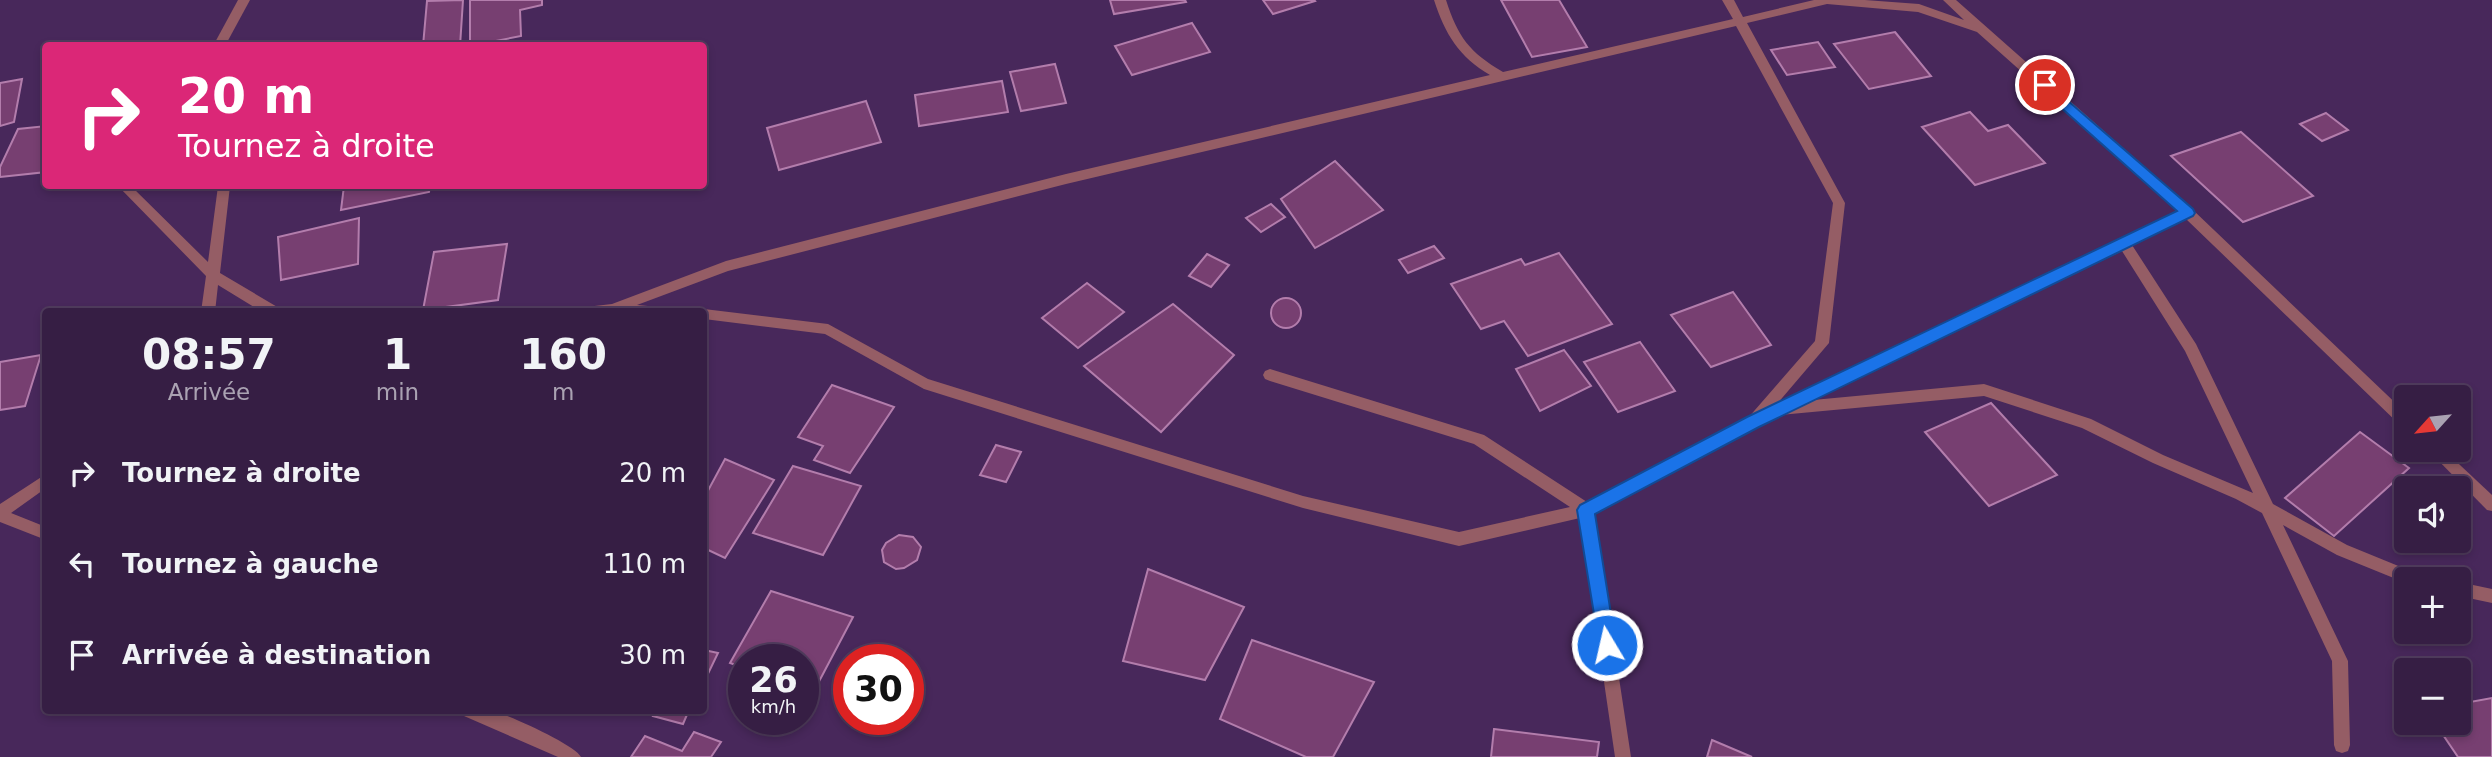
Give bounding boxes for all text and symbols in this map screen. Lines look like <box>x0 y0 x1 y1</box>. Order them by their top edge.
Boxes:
pin <box>2015 55 2075 115</box>
icon: arrive <box>2026 66 2064 104</box>
text: 20 m <box>178 68 314 125</box>
icon: right <box>63 70 154 161</box>
text: Tournez à droite <box>178 127 435 165</box>
text: 08:57 <box>142 330 276 379</box>
text: 1 <box>383 330 412 379</box>
text: 160 <box>519 330 607 379</box>
text: Arrivée <box>168 379 250 405</box>
text: min <box>376 379 419 405</box>
text: m <box>552 379 574 405</box>
north arrow <box>2394 385 2471 462</box>
map controls <box>2394 385 2471 735</box>
icon: right <box>63 454 101 492</box>
text: Tournez à droite <box>122 458 361 488</box>
text: 20 m <box>619 458 686 488</box>
button: sound <box>2394 476 2471 553</box>
icon: left <box>63 545 101 583</box>
text: Tournez à gauche <box>122 549 379 579</box>
text: 110 m <box>603 549 686 579</box>
button: + <box>2394 567 2471 644</box>
position arrow <box>1570 608 1644 682</box>
icon: arrive <box>63 636 101 674</box>
text: Arrivée à destination <box>122 640 431 670</box>
text: 30 m <box>619 640 686 670</box>
speed limit sign: 30 <box>833 644 924 735</box>
button: − <box>2394 658 2471 735</box>
text: 26 <box>749 660 798 700</box>
text: km/h <box>751 696 796 717</box>

